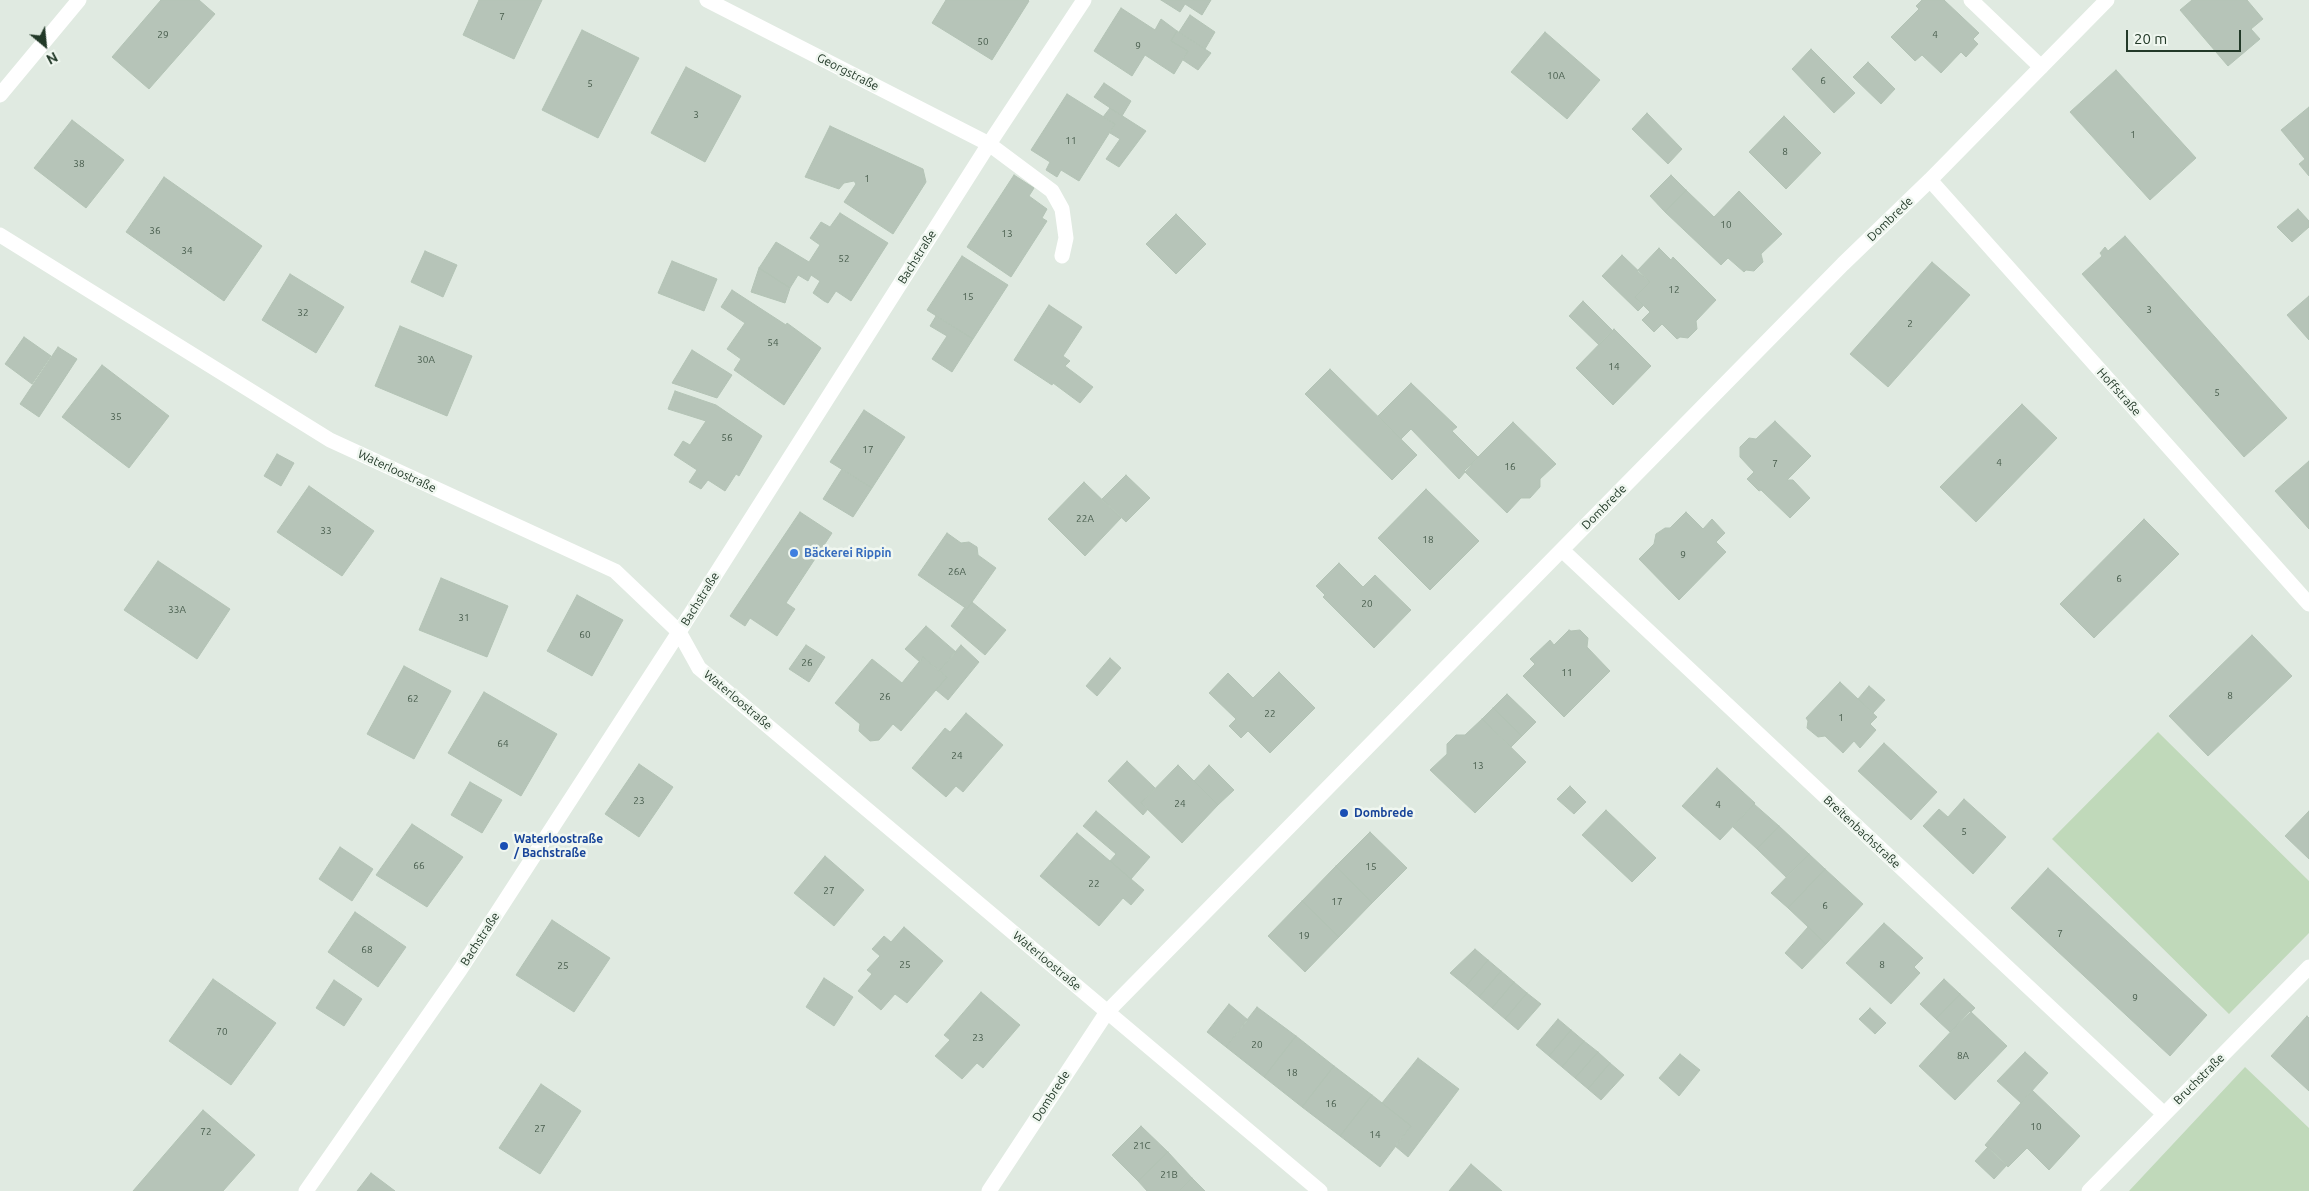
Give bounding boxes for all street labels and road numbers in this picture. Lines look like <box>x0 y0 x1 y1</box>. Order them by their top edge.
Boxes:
street label: Georgstraße <box>815 50 881 94</box>
street label: Dombrede <box>1864 194 1916 244</box>
street label: Bachstraße <box>895 227 939 287</box>
street label: Hoffstraße <box>2094 365 2144 419</box>
street label: Waterloostraße <box>356 447 438 495</box>
street label: Dombrede <box>1579 482 1629 532</box>
street label: Bachstraße <box>678 569 722 629</box>
street label: Waterloostraße <box>701 667 775 733</box>
street label: Breitenbachstraße <box>1821 793 1903 871</box>
street label: Bachstraße <box>457 910 503 968</box>
street label: Waterloostraße <box>1010 928 1084 994</box>
street label: Bruchstraße <box>2171 1051 2227 1107</box>
street label: Dombrede <box>1029 1068 1073 1124</box>

